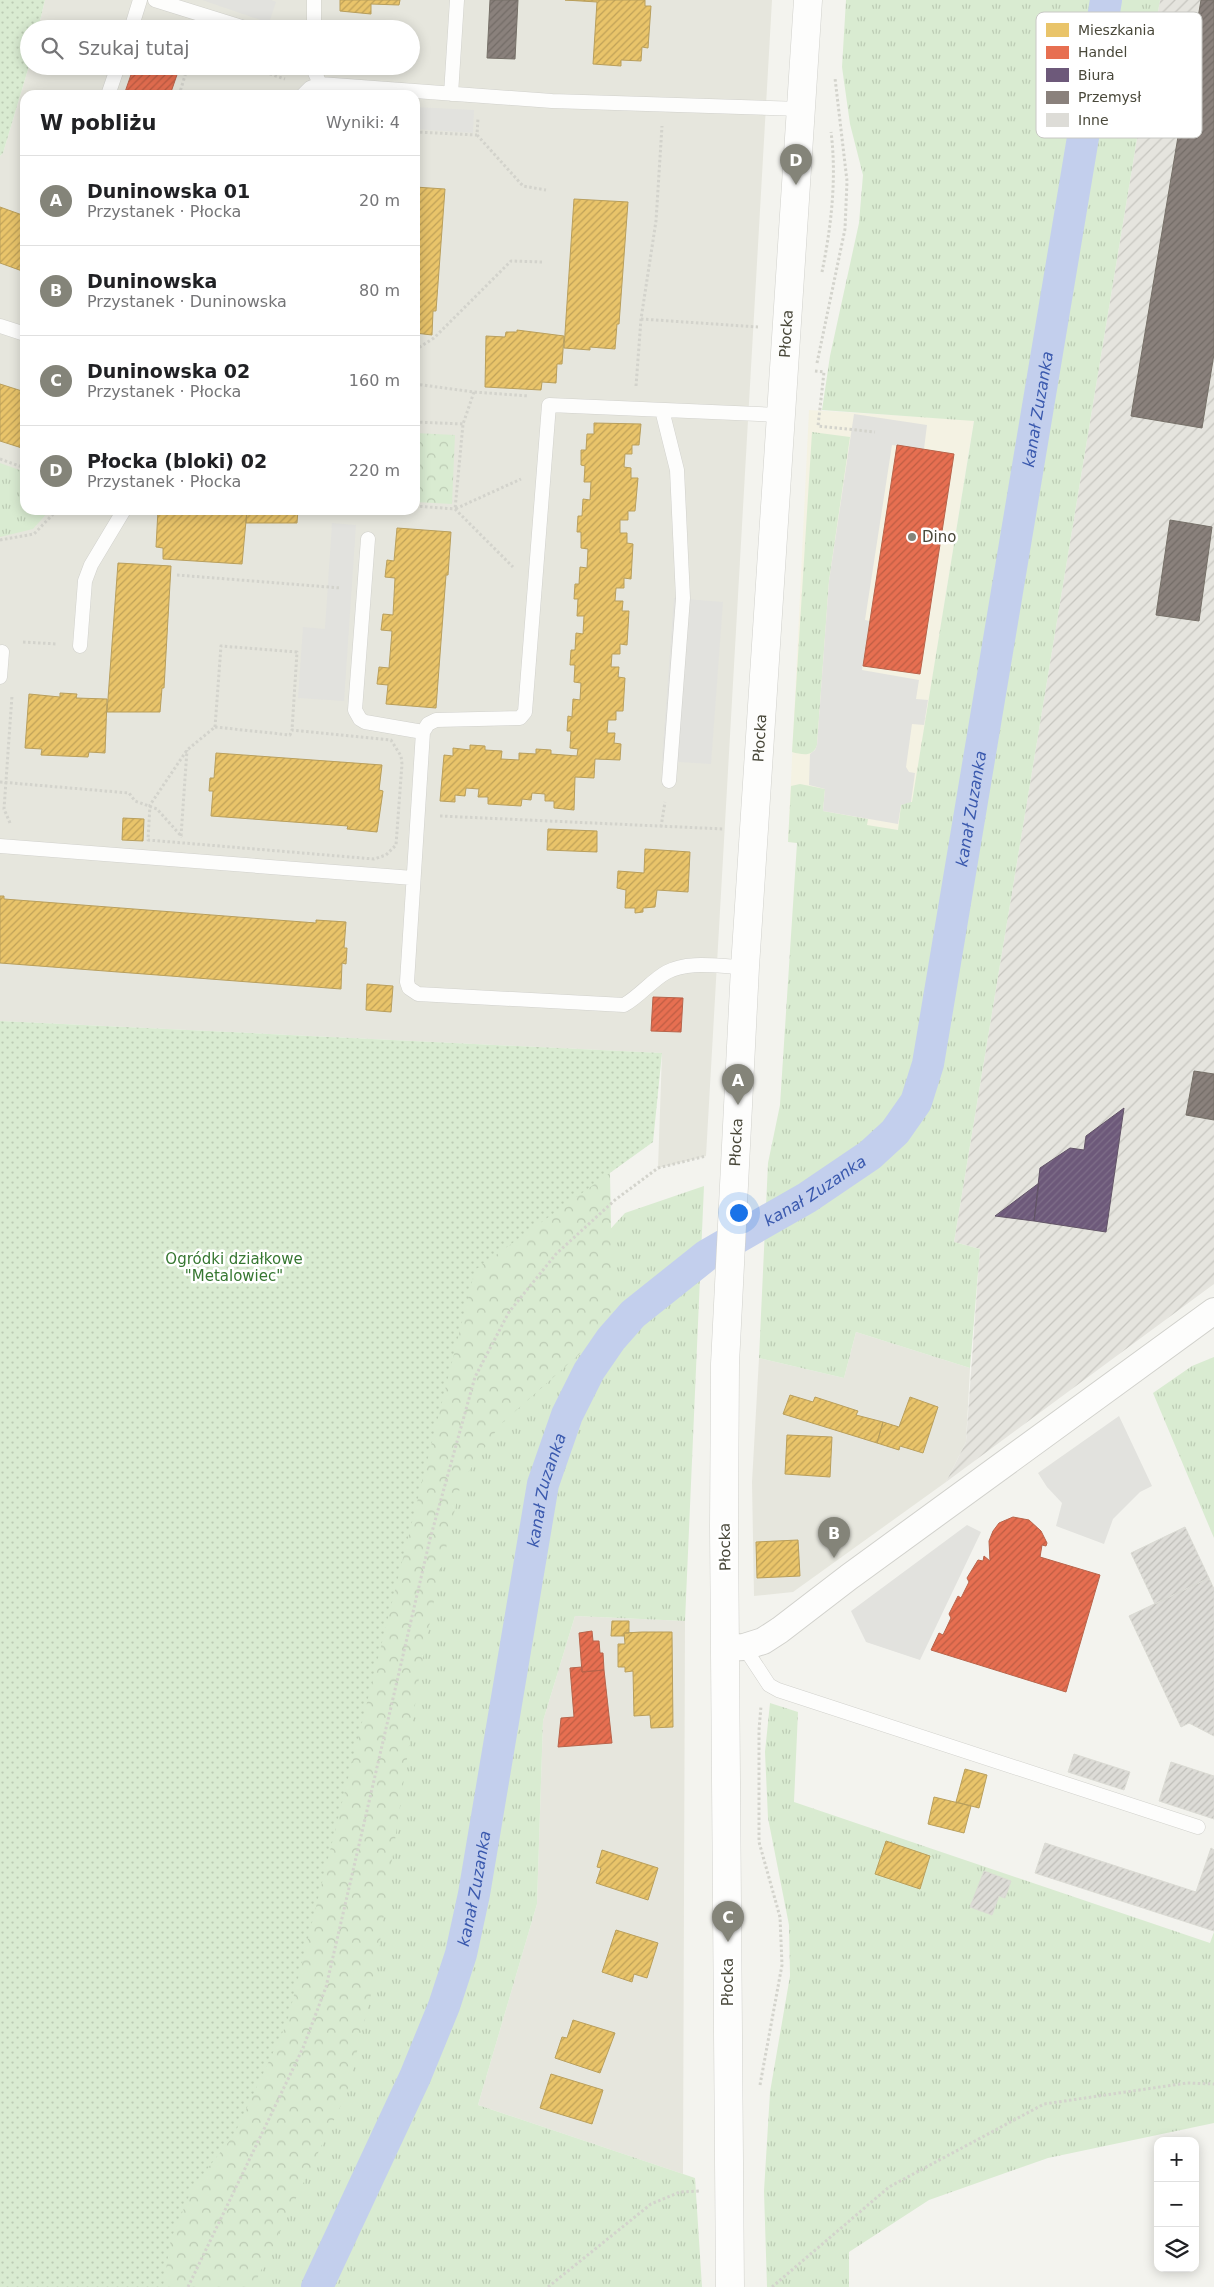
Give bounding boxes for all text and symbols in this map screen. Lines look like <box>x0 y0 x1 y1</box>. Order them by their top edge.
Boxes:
legend <box>1036 12 1202 138</box>
search box <box>20 20 420 75</box>
text: Mieszkania <box>1078 22 1155 38</box>
icon: search <box>38 34 66 62</box>
text: Szukaj tutaj <box>78 37 190 59</box>
text: Handel <box>1078 44 1127 60</box>
text: Biura <box>1078 67 1115 83</box>
text: Przemysł <box>1078 89 1141 105</box>
text: W pobliżu <box>40 111 157 135</box>
text: Inne <box>1078 112 1109 128</box>
text: Wyniki: 4 <box>326 113 400 132</box>
pin: D <box>780 144 812 185</box>
text: Duninowska 01 <box>87 180 250 202</box>
text: A <box>50 191 62 210</box>
text: 20 m <box>359 191 400 210</box>
text: Przystanek · Płocka <box>87 202 241 221</box>
text: Duninowska <box>87 270 217 292</box>
text: B <box>50 281 62 300</box>
text: 80 m <box>359 281 400 300</box>
text: Przystanek · Duninowska <box>87 292 287 311</box>
street label: Płocka <box>776 309 797 359</box>
water label: kanał Zuzanka <box>1018 350 1057 469</box>
text: Duninowska 02 <box>87 360 250 382</box>
text: C <box>50 371 62 390</box>
text: 160 m <box>349 371 400 390</box>
text: Przystanek · Płocka <box>87 382 241 401</box>
text: Płocka (bloki) 02 <box>87 450 267 472</box>
text: D <box>49 461 63 480</box>
text: 220 m <box>349 461 400 480</box>
text: Przystanek · Płocka <box>87 472 241 491</box>
place label: Dino <box>922 528 956 546</box>
marker: Dino <box>906 531 918 543</box>
street label: Płocka <box>749 713 770 763</box>
water label: kanał Zuzanka <box>952 749 990 868</box>
pin: A <box>722 1064 754 1105</box>
street label: Płocka <box>726 1118 746 1167</box>
water label: kanał Zuzanka <box>760 1151 869 1230</box>
your location <box>726 1200 752 1226</box>
park label: Ogródki działkowe "Metalowiec" <box>165 1250 303 1285</box>
water label: kanał Zuzanka <box>523 1431 569 1549</box>
pin: B <box>818 1517 850 1558</box>
street label: Płocka <box>716 1523 734 1571</box>
water label: kanał Zuzanka <box>453 1829 494 1948</box>
pin: C <box>712 1901 744 1942</box>
street label: Płocka <box>719 1958 737 2006</box>
map controls <box>1154 2137 1199 2272</box>
button: + <box>1154 2137 1199 2182</box>
button: − <box>1154 2182 1199 2227</box>
button: layers <box>1154 2227 1199 2272</box>

